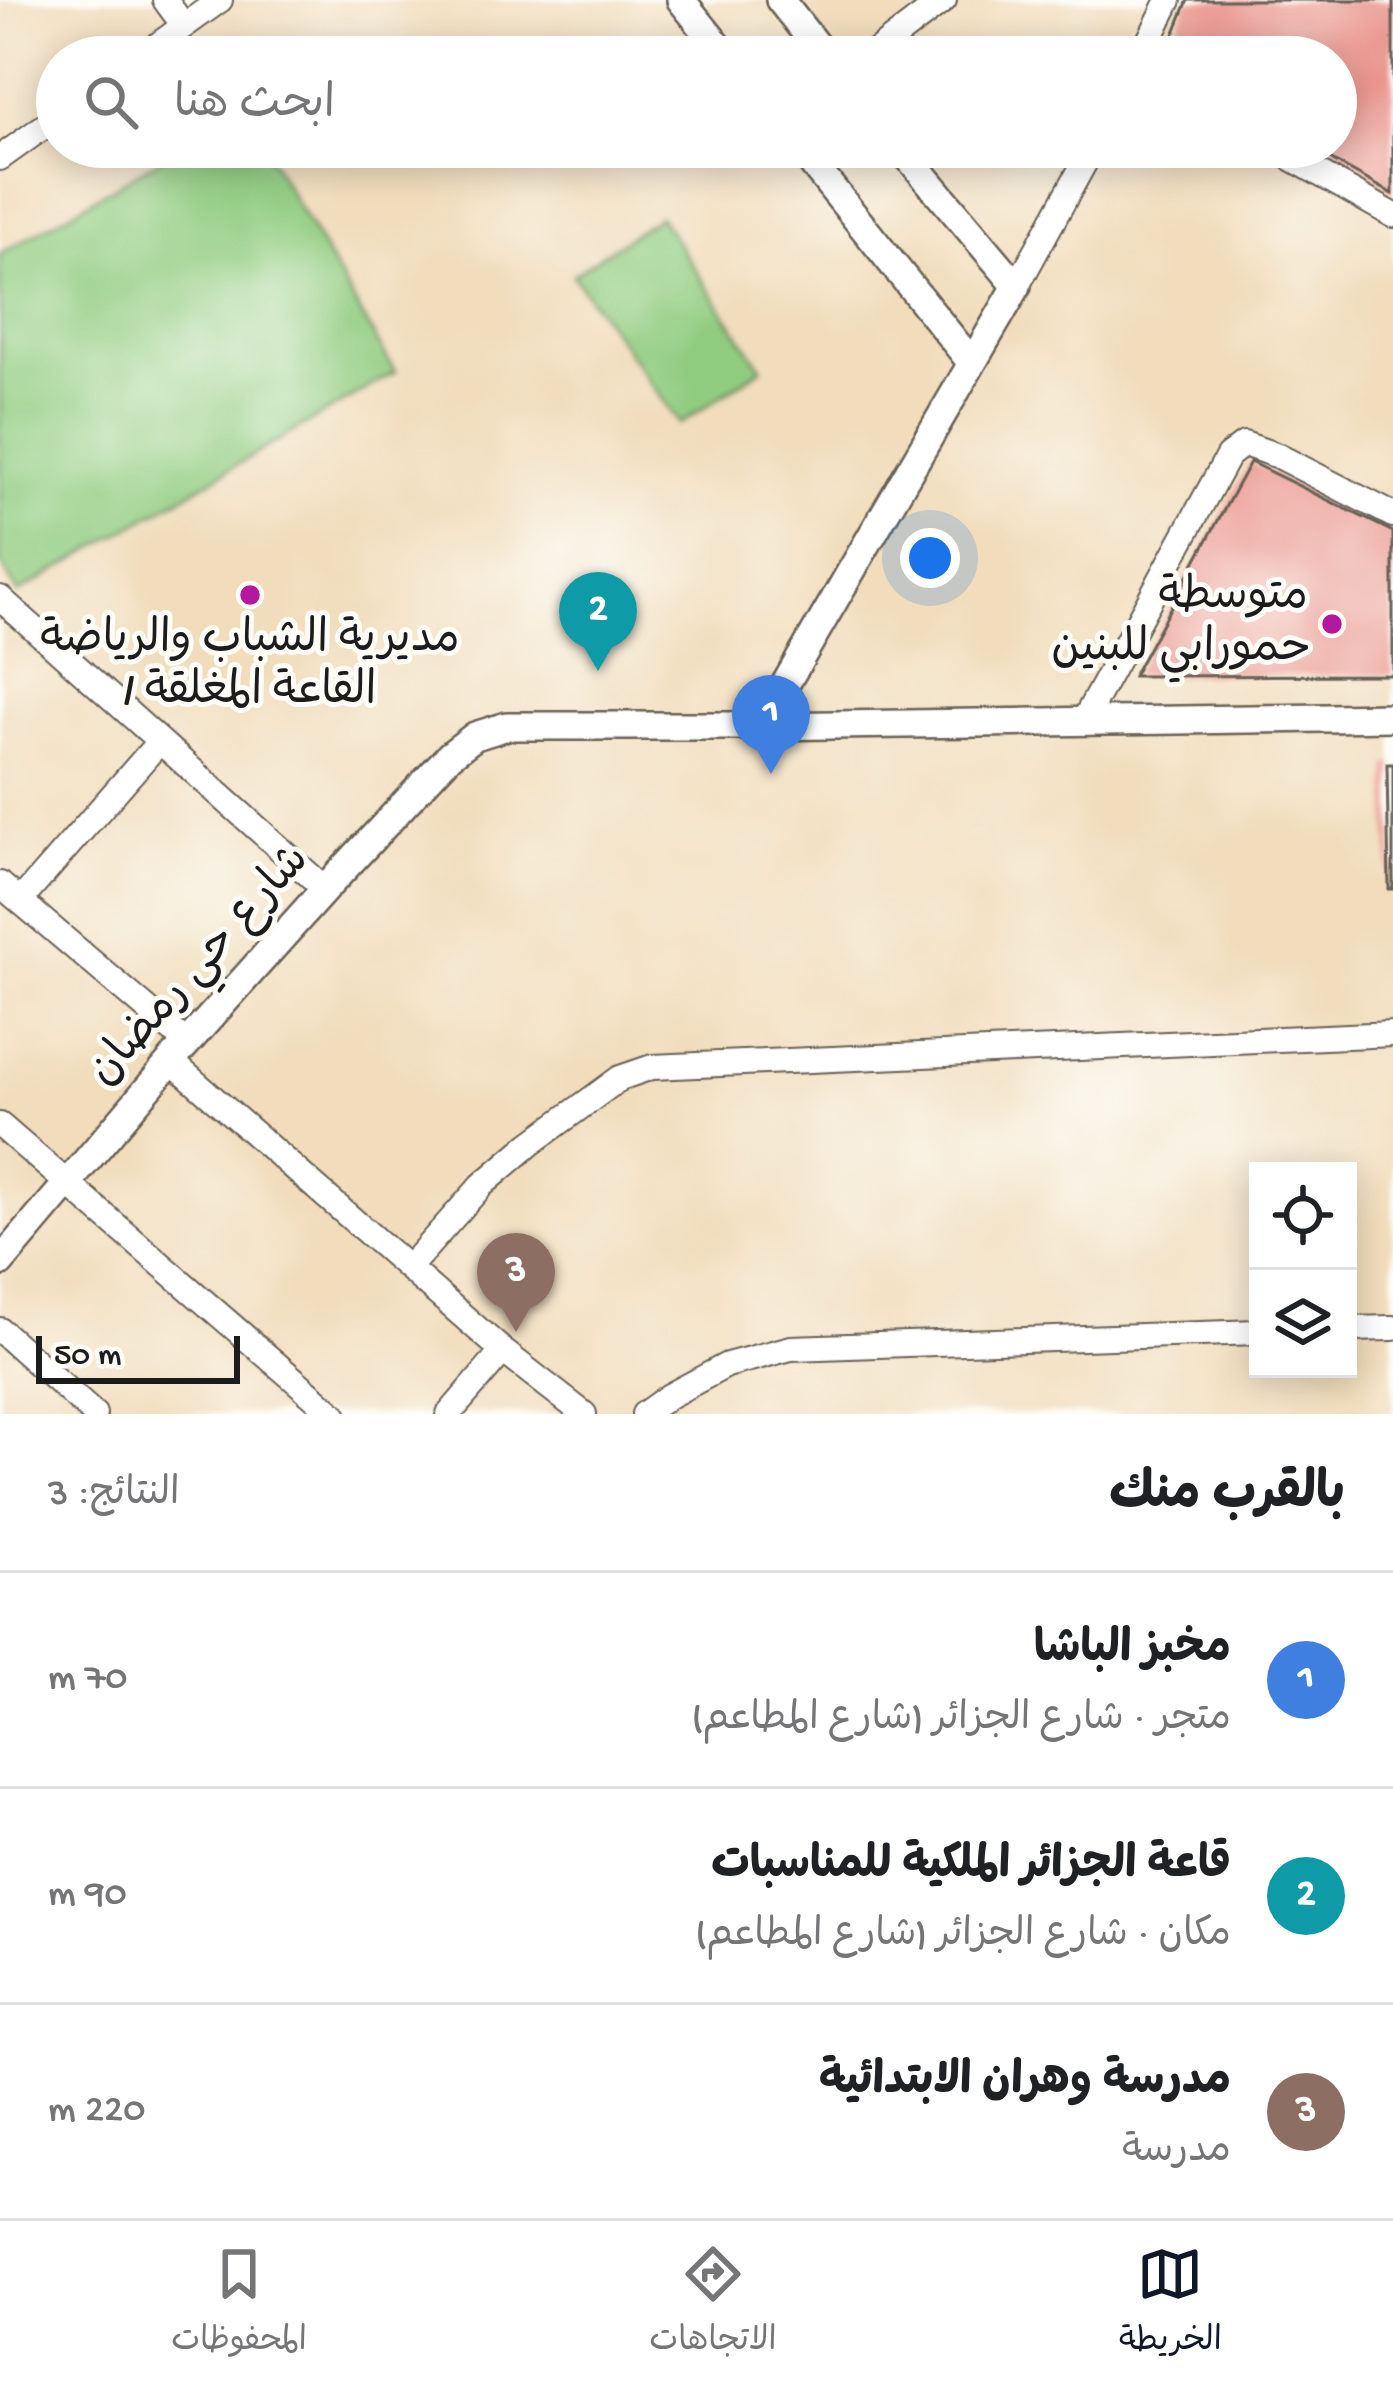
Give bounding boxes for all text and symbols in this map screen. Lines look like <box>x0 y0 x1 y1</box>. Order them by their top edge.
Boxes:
search box <box>36 36 1357 168</box>
icon: search <box>78 69 144 135</box>
text: ابحث هنا <box>174 80 335 133</box>
your location <box>900 528 960 588</box>
pin: 2 <box>559 572 637 671</box>
place label: متوسطة حمورابي للبنين <box>1051 572 1309 683</box>
marker: مديرية الشباب والرياضة / القاعة المغلقة <box>237 582 263 608</box>
marker: متوسطة حمورابي للبنين <box>1319 611 1345 637</box>
place label: مديرية الشباب والرياضة / القاعة المغلقة <box>40 615 460 720</box>
pin: 1 <box>732 675 810 774</box>
street label: شارع حي رمضان <box>79 836 327 1102</box>
map controls <box>1249 1162 1357 1378</box>
button: locate <box>1249 1162 1357 1270</box>
pin: 3 <box>477 1233 555 1332</box>
button: layers <box>1249 1270 1357 1378</box>
scale bar <box>36 1330 240 1383</box>
text: 50 m <box>54 1338 121 1376</box>
text: بالقرب منك <box>1109 1467 1345 1527</box>
text: النتائج: 3 <box>48 1473 180 1519</box>
text: مخبز الباشا <box>1034 1625 1231 1678</box>
text: 70 m <box>48 1657 127 1703</box>
text: 1 <box>1298 1657 1314 1703</box>
text: متجر · شارع الجزائر (شارع المطاعم) <box>691 1698 1231 1744</box>
text: قاعة الجزائر الملكية للمناسبات <box>711 1841 1231 1894</box>
text: 90 m <box>48 1873 127 1919</box>
text: 2 <box>1296 1873 1316 1919</box>
text: مكان · شارع الجزائر (شارع المطاعم) <box>695 1914 1231 1960</box>
text: مدرسة وهران الابتدائية <box>819 2057 1231 2110</box>
text: 220 m <box>48 2089 145 2135</box>
text: 3 <box>1296 2089 1316 2135</box>
text: مدرسة <box>1122 2130 1231 2176</box>
tab: المحفوظات <box>171 2241 307 2367</box>
tab: الاتجاهات <box>649 2241 777 2367</box>
tab: الخريطة <box>1119 2241 1222 2367</box>

